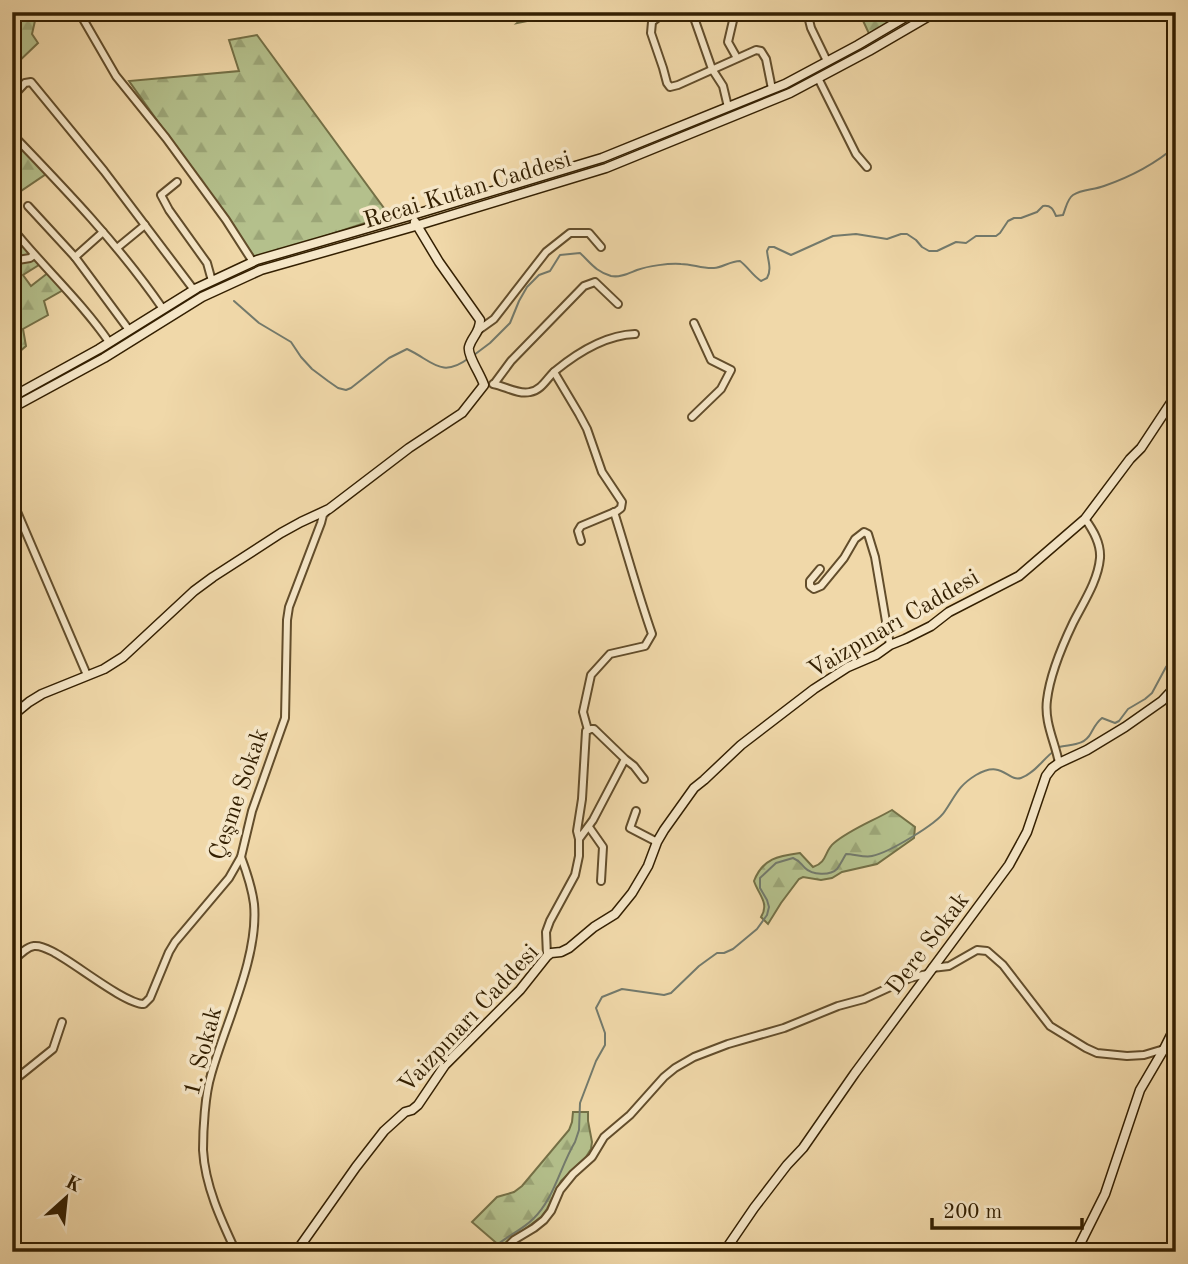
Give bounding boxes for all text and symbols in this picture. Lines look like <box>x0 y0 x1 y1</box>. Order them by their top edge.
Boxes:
street label: Recai Kutan Caddesi <box>361 148 574 234</box>
street label: Vaizpınarı Caddesi <box>804 566 984 683</box>
street label: Çeşme Sokak <box>206 726 274 864</box>
street label: Dere Sokak <box>883 889 975 1000</box>
street label: Vaizpınarı Caddesi <box>395 941 544 1098</box>
street label: 1. Sokak <box>181 1004 227 1099</box>
north arrow <box>32 1162 102 1232</box>
text: K <box>62 1173 84 1197</box>
scale bar <box>932 1187 1083 1231</box>
text: 200 m <box>943 1202 1002 1223</box>

